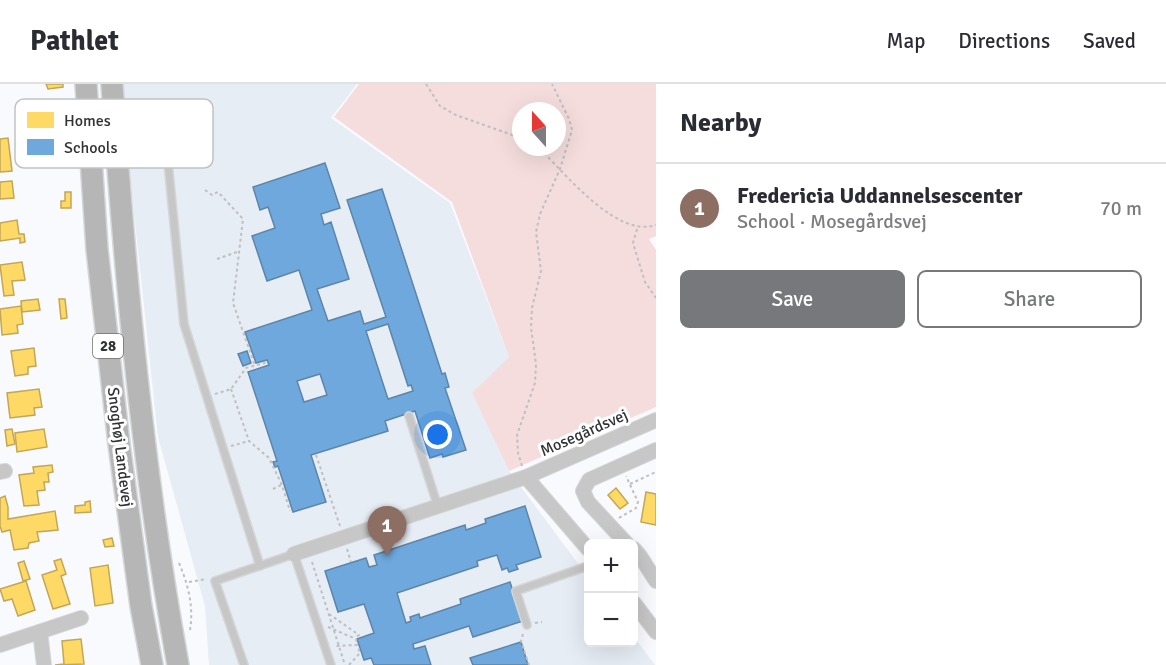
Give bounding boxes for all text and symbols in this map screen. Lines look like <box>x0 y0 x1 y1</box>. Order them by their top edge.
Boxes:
text: Pathlet <box>30 24 119 58</box>
text: Map <box>887 28 925 54</box>
text: Directions <box>958 28 1050 54</box>
text: Saved <box>1083 28 1136 54</box>
legend <box>15 99 213 168</box>
north arrow <box>512 102 566 156</box>
text: Nearby <box>680 107 761 139</box>
text: Homes <box>64 111 111 131</box>
text: Schools <box>64 138 117 158</box>
text: Fredericia Uddannelsescenter <box>737 182 1022 209</box>
text: 1 <box>694 196 705 221</box>
text: 70 m <box>1100 196 1142 221</box>
text: School · Mosegårdsvej <box>737 209 927 234</box>
button: Save <box>680 270 905 328</box>
button: Share <box>917 270 1142 328</box>
road number: 28 <box>93 334 123 358</box>
street label: Snoghøj Landevej <box>103 386 137 508</box>
street label: Mosegårdsvej <box>537 405 631 461</box>
your location <box>423 420 452 449</box>
pin: 1 <box>368 506 406 556</box>
map controls <box>584 539 638 647</box>
button: + <box>584 539 638 593</box>
button: − <box>584 593 638 647</box>

